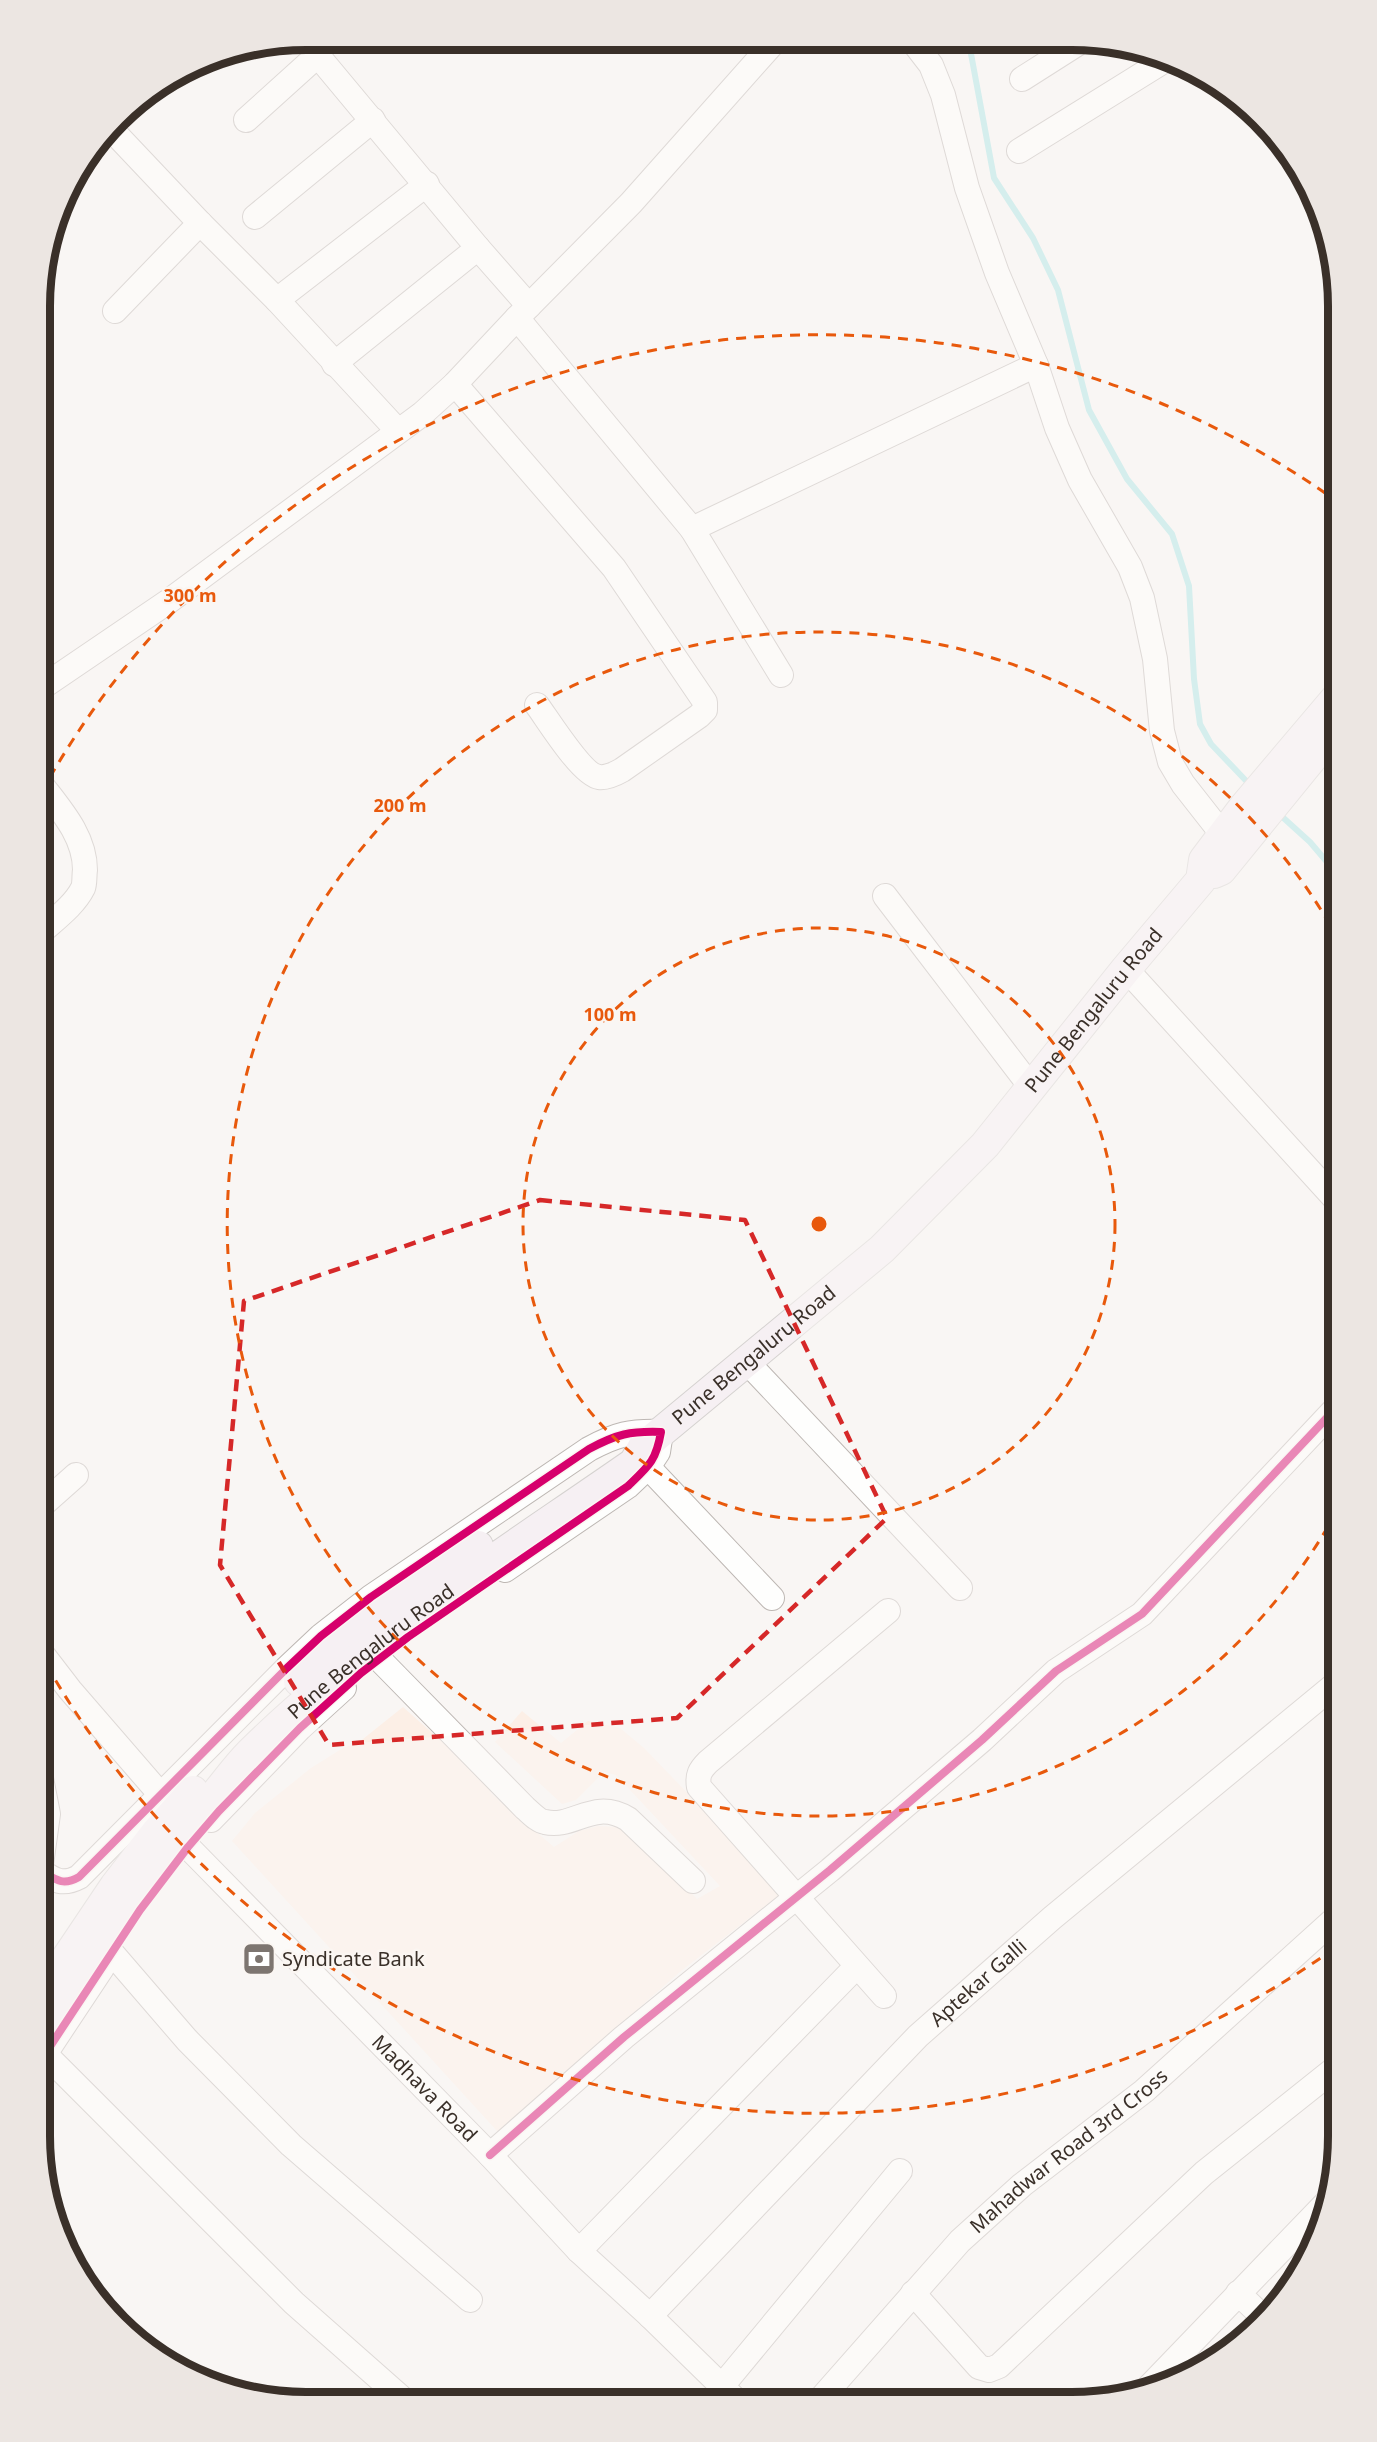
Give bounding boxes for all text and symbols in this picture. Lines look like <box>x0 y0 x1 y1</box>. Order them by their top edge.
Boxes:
text: 300 m <box>163 583 217 607</box>
text: 200 m <box>373 793 427 817</box>
street label: Pune Bengaluru Road <box>1018 922 1168 1098</box>
text: 100 m <box>583 1002 637 1026</box>
centre of rings <box>809 1214 829 1234</box>
street label: Pune Bengaluru Road <box>666 1279 841 1431</box>
street label: Pune Bengaluru Road <box>281 1577 459 1725</box>
street label: Aptekar Galli <box>924 1933 1032 2032</box>
bank icon: Syndicate Bank <box>241 1941 277 1977</box>
place label: Syndicate Bank <box>282 1945 425 1972</box>
street label: Madhava Road <box>366 2029 484 2147</box>
street label: Mahadwar Road 3rd Cross <box>964 2062 1173 2239</box>

